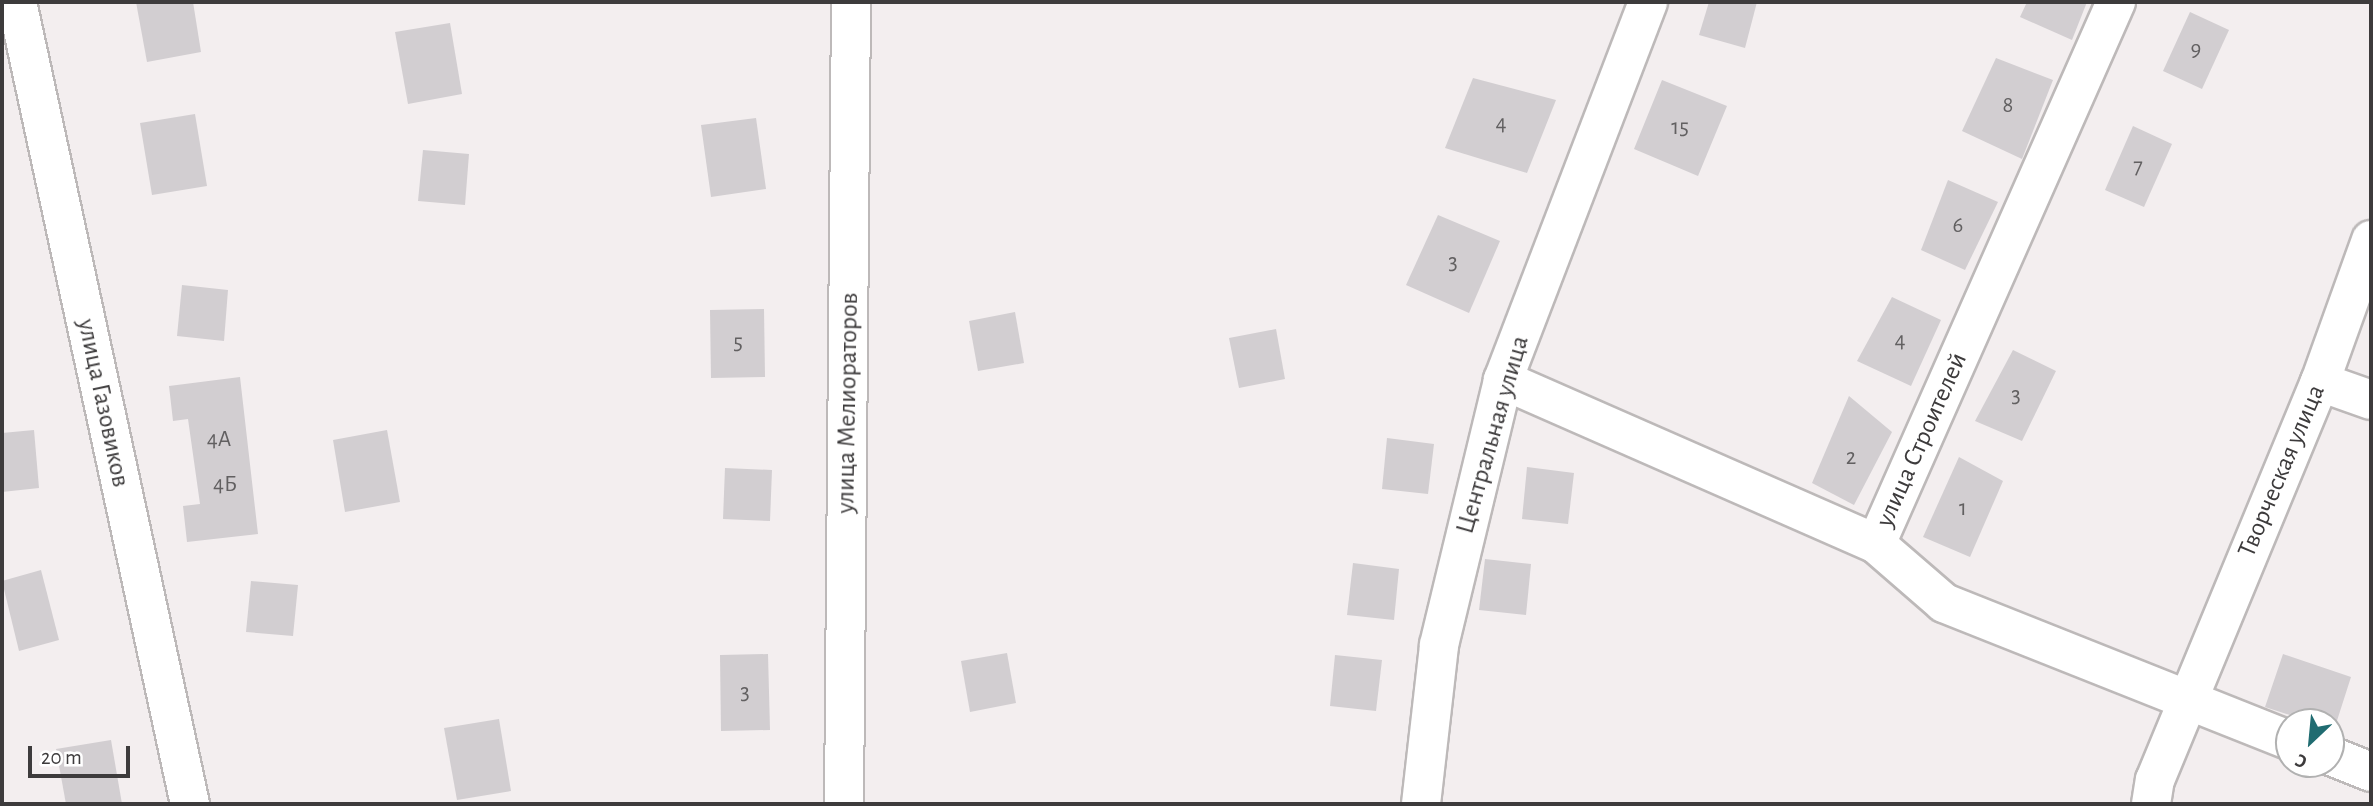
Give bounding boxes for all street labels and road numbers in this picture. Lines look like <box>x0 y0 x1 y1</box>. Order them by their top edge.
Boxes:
street label: улица Мелиораторов <box>830 292 866 514</box>
street label: улица Газовиков <box>70 316 136 490</box>
street label: Центральная улица <box>1450 332 1536 538</box>
street label: улица Строителей <box>1870 348 1974 532</box>
street label: Творческая улица <box>2232 380 2332 562</box>

